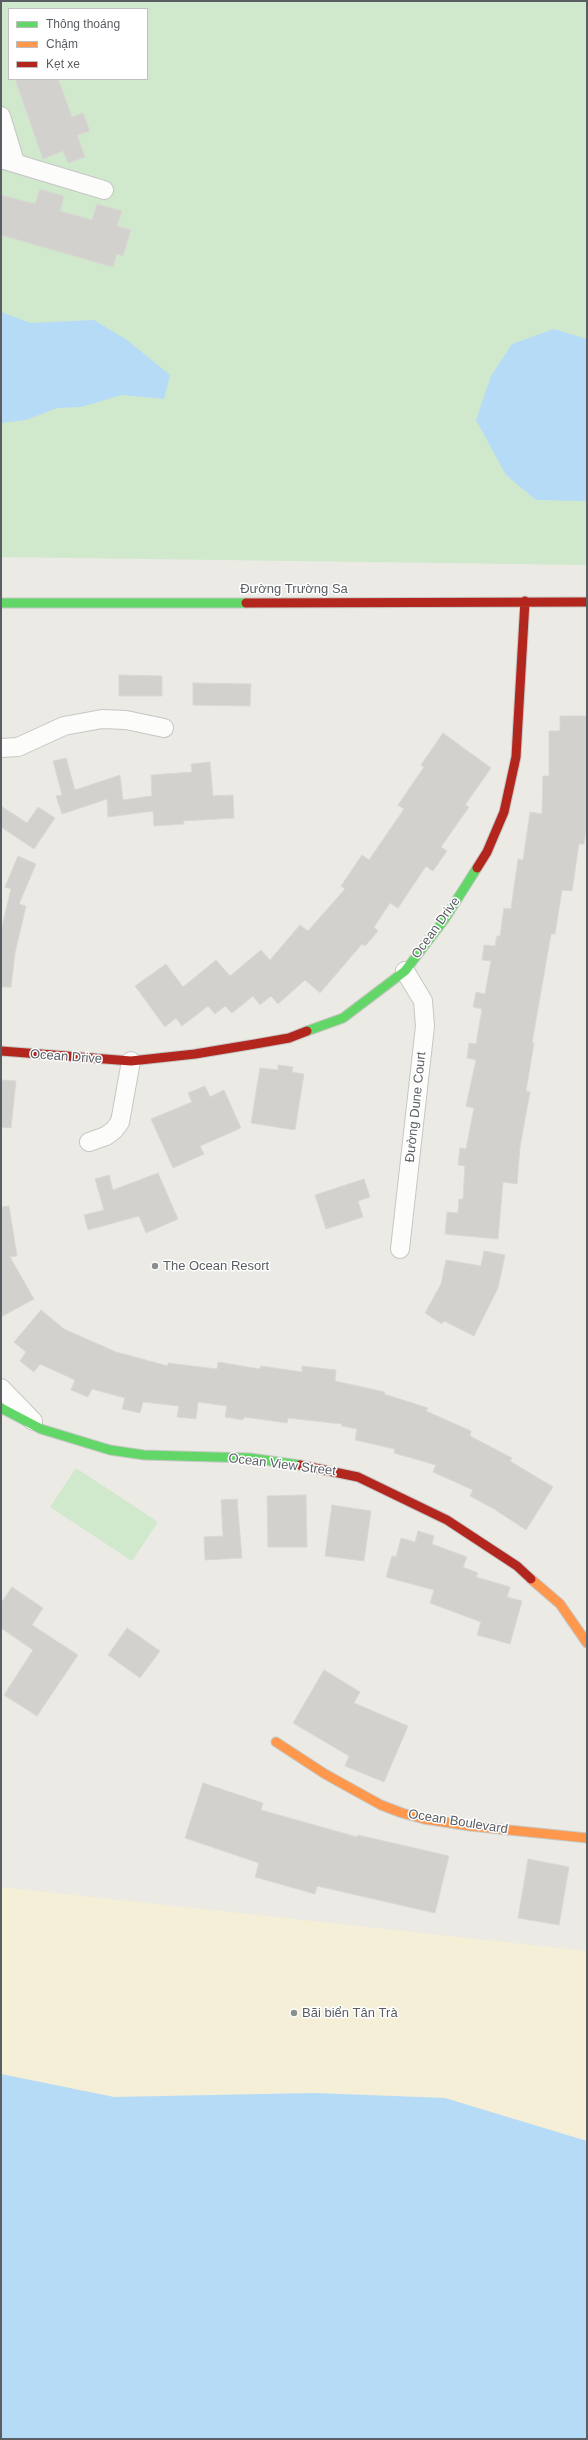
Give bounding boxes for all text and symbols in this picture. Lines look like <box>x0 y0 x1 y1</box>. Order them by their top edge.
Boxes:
legend <box>8 8 148 80</box>
text: Thông thoáng <box>46 17 120 31</box>
text: Chậm <box>46 37 78 51</box>
text: Kẹt xe <box>46 57 80 71</box>
street label: Đường Trường Sa <box>240 581 348 597</box>
street label: Ocean Drive <box>408 894 464 962</box>
street label: Ocean Drive <box>29 1047 103 1067</box>
street label: Đường Dune Court <box>402 1051 430 1163</box>
place label: The Ocean Resort <box>163 1258 269 1274</box>
marker: The Ocean Resort <box>150 1261 160 1271</box>
street label: Ocean View Street <box>227 1451 337 1479</box>
street label: Ocean Boulevard <box>407 1806 509 1838</box>
place label: Bãi biển Tân Trà <box>302 2005 398 2021</box>
marker: Bãi biển Tân Trà <box>289 2008 299 2018</box>

